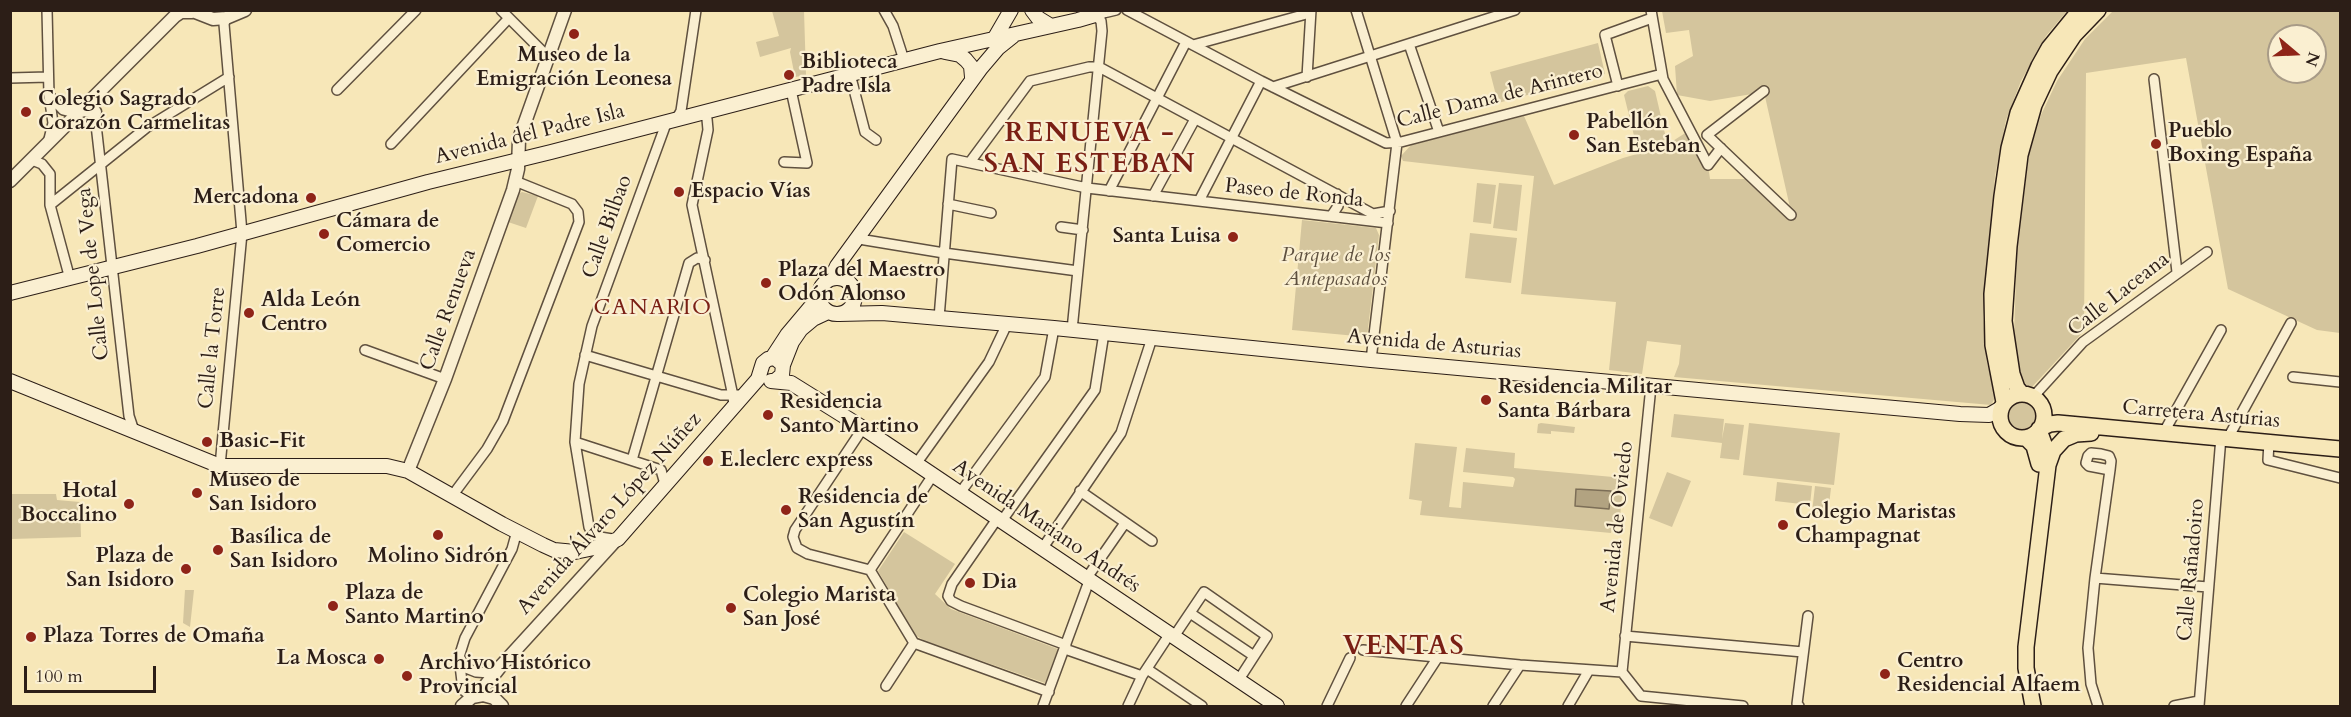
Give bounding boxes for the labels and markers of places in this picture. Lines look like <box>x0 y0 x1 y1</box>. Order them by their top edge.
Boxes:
marker: Museo de la Emigración Leonesa <box>567 27 581 41</box>
place label: Museo de la Emigración Leonesa <box>476 43 672 93</box>
place label: Biblioteca Padre Isla <box>801 50 898 100</box>
marker: Biblioteca Padre Isla <box>782 68 796 82</box>
place label: Colegio Sagrado Corazón Carmelitas <box>38 87 230 137</box>
marker: Colegio Sagrado Corazón Carmelitas <box>19 105 33 119</box>
place label: Pabellón San Esteban <box>1586 110 1701 160</box>
place label: Pueblo Boxing España <box>2168 119 2313 169</box>
marker: Pabellón San Esteban <box>1567 128 1581 142</box>
marker: Pueblo Boxing España <box>2149 137 2163 151</box>
place label: Espacio Vías <box>691 179 811 205</box>
place label: Mercadona <box>193 185 299 211</box>
marker: Espacio Vías <box>672 185 686 199</box>
marker: Mercadona <box>304 191 318 205</box>
place label: Cámara de Comercio <box>336 209 439 259</box>
place label: Santa Luisa <box>1113 224 1221 250</box>
marker: Cámara de Comercio <box>317 227 331 241</box>
marker: Santa Luisa <box>1226 230 1240 244</box>
place label: Plaza del Maestro Odón Alonso <box>778 258 945 308</box>
marker: Plaza del Maestro Odón Alonso <box>759 276 773 290</box>
place label: Alda León Centro <box>261 288 360 338</box>
marker: Alda León Centro <box>242 306 256 320</box>
place label: Residencia Militar Santa Bárbara <box>1498 375 1672 425</box>
place label: Residencia Santo Martino <box>780 390 919 440</box>
marker: Residencia Militar Santa Bárbara <box>1479 393 1493 407</box>
marker: Residencia Santo Martino <box>761 408 775 422</box>
place label: Basic-Fit <box>219 429 305 455</box>
marker: Basic-Fit <box>200 435 214 449</box>
place label: E.leclerc express <box>720 448 873 474</box>
marker: E.leclerc express <box>701 454 715 468</box>
place label: Museo de San Isidoro <box>209 468 317 518</box>
place label: Hotal Boccalino <box>20 479 117 529</box>
place label: Residencia de San Agustín <box>798 485 928 535</box>
marker: Museo de San Isidoro <box>190 486 204 500</box>
marker: Hotal Boccalino <box>122 497 136 511</box>
place label: Colegio Maristas Champagnat <box>1795 500 1956 550</box>
marker: Residencia de San Agustín <box>779 503 793 517</box>
marker: Colegio Maristas Champagnat <box>1776 518 1790 532</box>
place label: Basílica de San Isidoro <box>230 525 338 575</box>
marker: Molino Sidrón <box>431 528 445 542</box>
marker: Basílica de San Isidoro <box>211 543 225 557</box>
place label: Plaza de San Isidoro <box>66 544 174 594</box>
place label: Molino Sidrón <box>368 544 508 570</box>
marker: Plaza de San Isidoro <box>179 562 193 576</box>
place label: Dia <box>982 570 1017 596</box>
marker: Dia <box>963 576 977 590</box>
place label: Plaza de Santo Martino <box>345 581 484 631</box>
place label: Colegio Marista San José <box>743 583 896 633</box>
marker: Plaza de Santo Martino <box>326 599 340 613</box>
marker: Colegio Marista San José <box>724 601 738 615</box>
place label: Plaza Torres de Omaña <box>43 624 265 650</box>
marker: Plaza Torres de Omaña <box>24 630 38 644</box>
place label: La Mosca <box>277 646 367 672</box>
place label: Centro Residencial Alfaem <box>1897 649 2080 699</box>
place label: Archivo Histórico Provincial <box>419 651 591 701</box>
marker: La Mosca <box>372 652 386 666</box>
marker: Centro Residencial Alfaem <box>1878 667 1892 681</box>
marker: Archivo Histórico Provincial <box>400 669 414 683</box>

